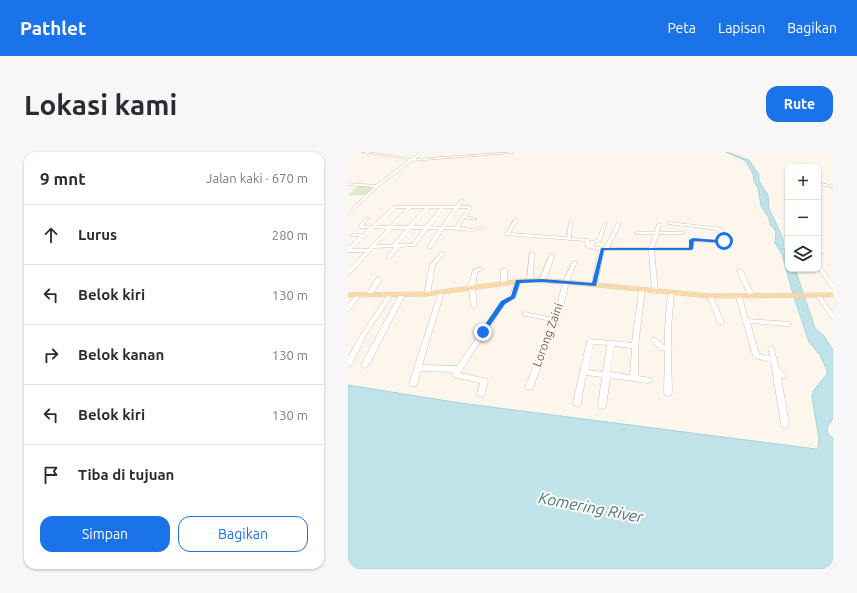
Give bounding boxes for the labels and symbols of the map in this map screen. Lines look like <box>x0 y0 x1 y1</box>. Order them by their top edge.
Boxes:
route start <box>715 232 733 250</box>
street label: Lorong Zaini <box>530 301 565 368</box>
route end <box>474 323 492 341</box>
water label: Komering River <box>537 488 646 526</box>

